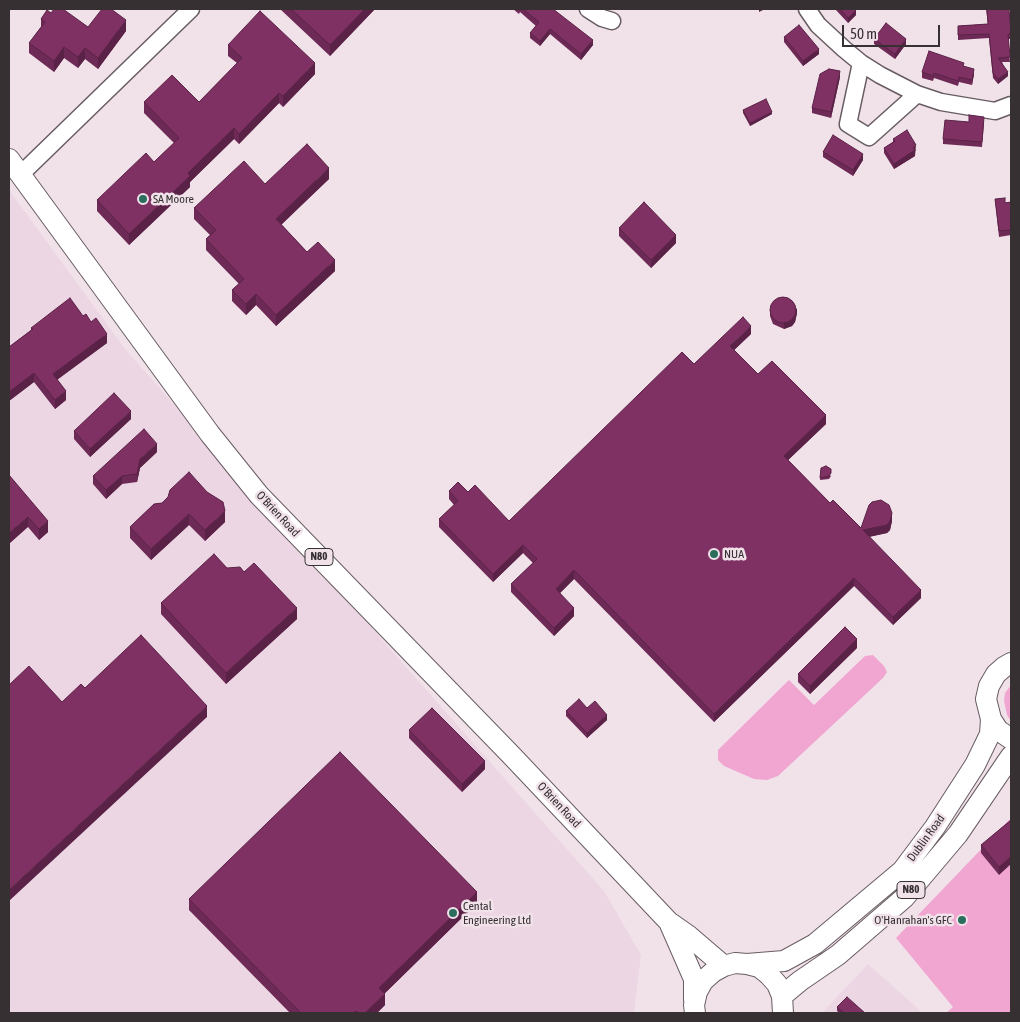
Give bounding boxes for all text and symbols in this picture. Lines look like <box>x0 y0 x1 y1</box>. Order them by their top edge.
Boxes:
scale bar <box>845 15 942 47</box>
text: 50 m <box>850 25 877 42</box>
place label: SA Moore <box>153 192 194 206</box>
marker: SA Moore <box>137 193 149 205</box>
street label: O'Brien Road <box>253 488 303 540</box>
place label: NUA <box>724 547 744 561</box>
road number: N80 <box>305 548 333 566</box>
marker: NUA <box>708 548 720 560</box>
street label: O'Brien Road <box>534 779 584 831</box>
street label: Dublin Road <box>904 812 948 864</box>
road number: N80 <box>897 882 925 898</box>
place label: Cental Engineering Ltd <box>463 899 531 927</box>
marker: Cental Engineering Ltd <box>447 907 459 919</box>
place label: O'Hanrahan's GFC <box>874 913 952 927</box>
marker: O'Hanrahan's GFC <box>956 914 968 926</box>

